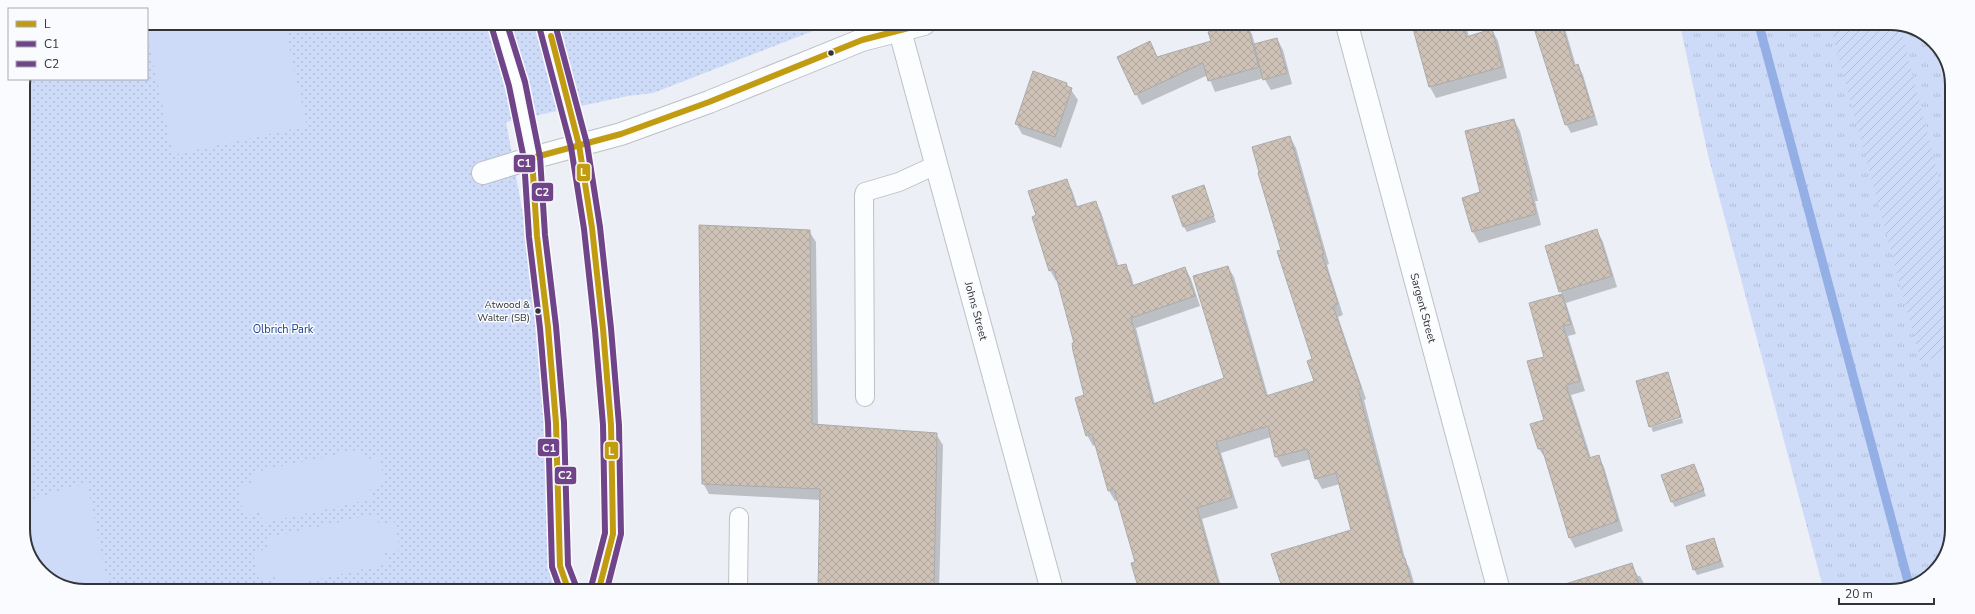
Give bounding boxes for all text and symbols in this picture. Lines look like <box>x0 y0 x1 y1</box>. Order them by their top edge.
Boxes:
legend <box>8 8 148 80</box>
text: L <box>44 16 51 32</box>
text: C1 <box>44 36 59 52</box>
unlabelled marker <box>826 48 836 58</box>
text: C2 <box>44 56 59 72</box>
line badge: C1 <box>513 154 536 173</box>
text: C1 <box>517 156 531 171</box>
line badge: L <box>576 163 591 182</box>
text: L <box>580 165 586 180</box>
line badge: C2 <box>531 182 554 202</box>
text: C2 <box>535 185 549 200</box>
street label: Sargent Street <box>1406 271 1440 345</box>
street label: Johns Street <box>961 279 991 342</box>
place label: Atwood & Walter (SB) <box>477 298 530 325</box>
marker: Atwood & Walter (SB) <box>533 306 543 316</box>
park label: Olbrich Park <box>253 322 314 337</box>
line badge: C1 <box>537 438 560 457</box>
text: C1 <box>542 441 556 456</box>
line badge: L <box>604 441 619 460</box>
text: L <box>608 444 614 459</box>
line badge: C2 <box>554 466 577 485</box>
text: C2 <box>558 468 572 483</box>
scale bar <box>1839 580 1934 606</box>
text: 20 m <box>1845 586 1873 602</box>

